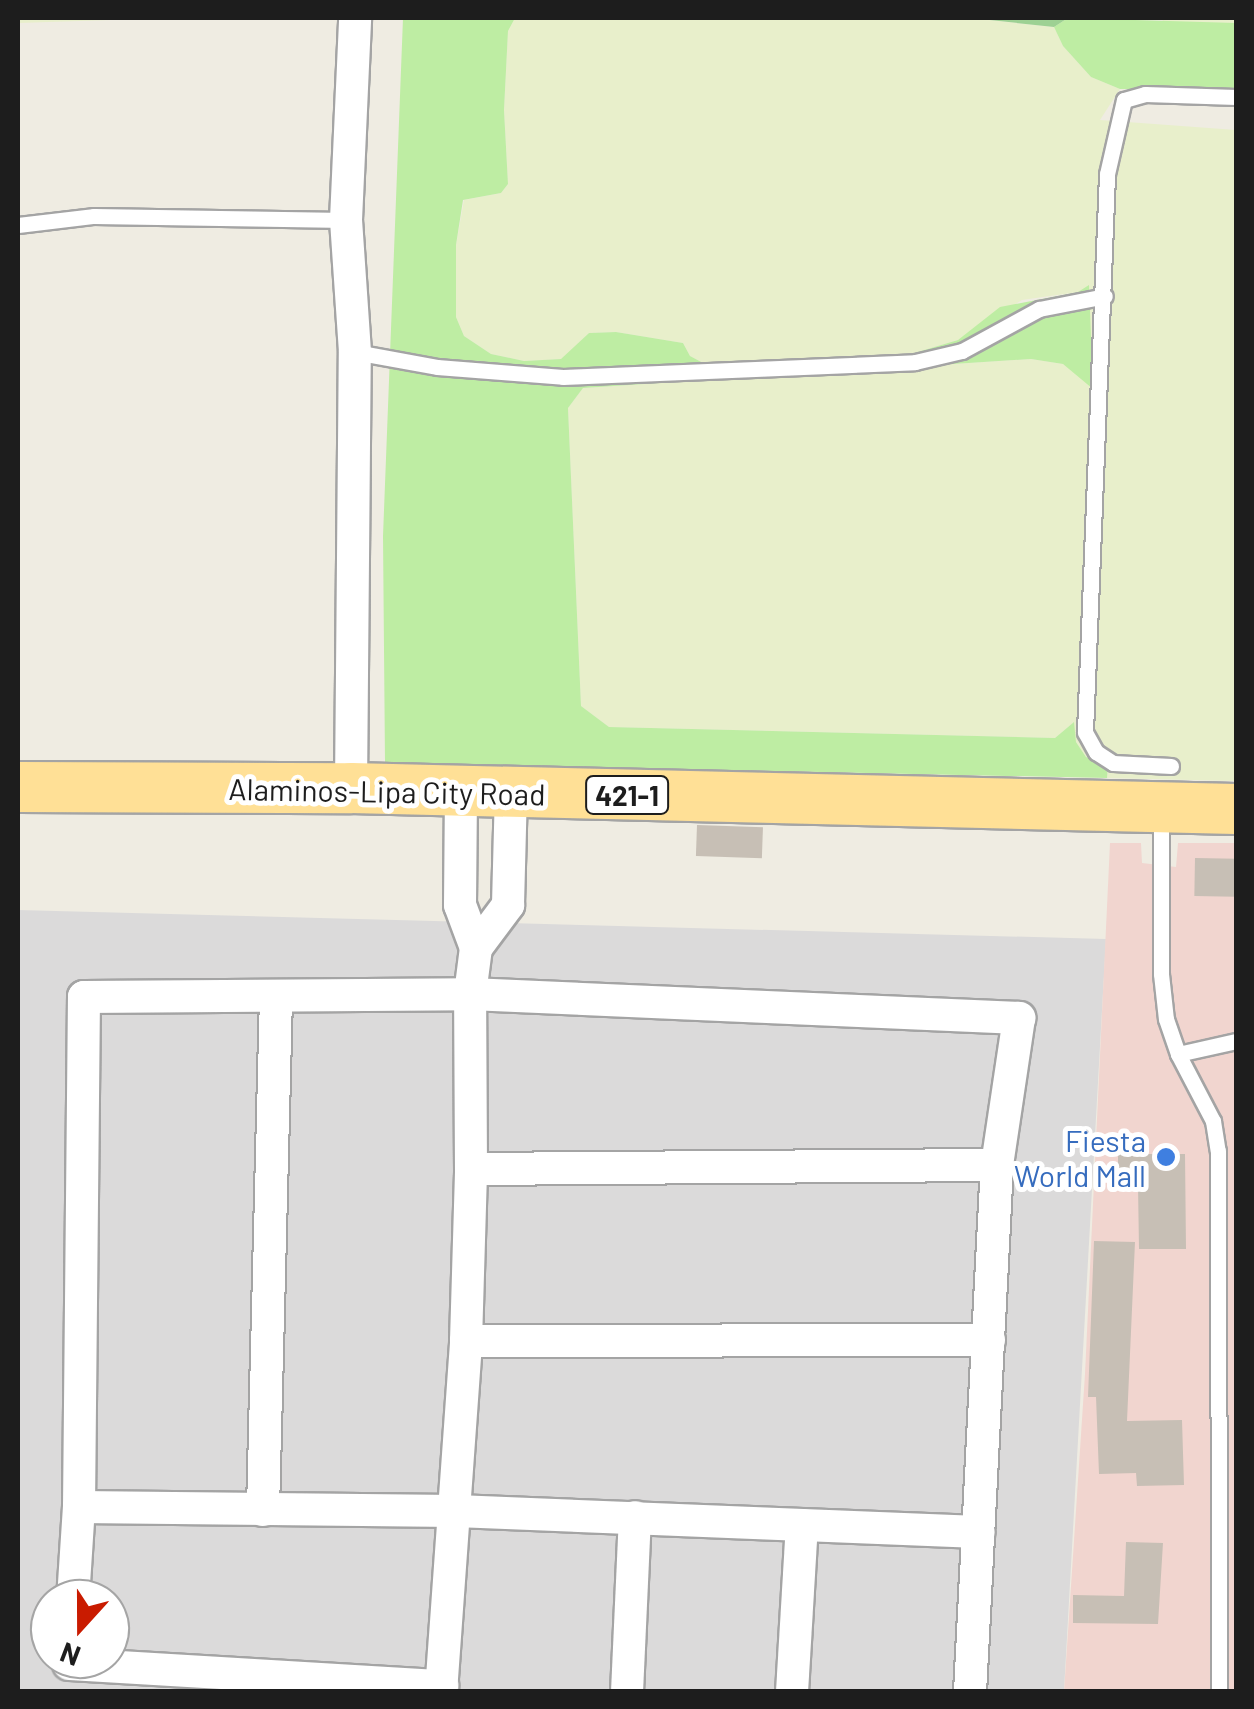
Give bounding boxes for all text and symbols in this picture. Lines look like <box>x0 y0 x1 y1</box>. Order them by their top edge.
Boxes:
street label: Alaminos-Lipa City Road <box>228 770 546 812</box>
road number: 421-1 <box>584 772 670 818</box>
place label: Fiesta World Mall <box>1014 1122 1146 1192</box>
marker: Fiesta World Mall <box>1155 1146 1177 1168</box>
north arrow <box>30 1579 130 1679</box>
text: N <box>55 1636 85 1674</box>

